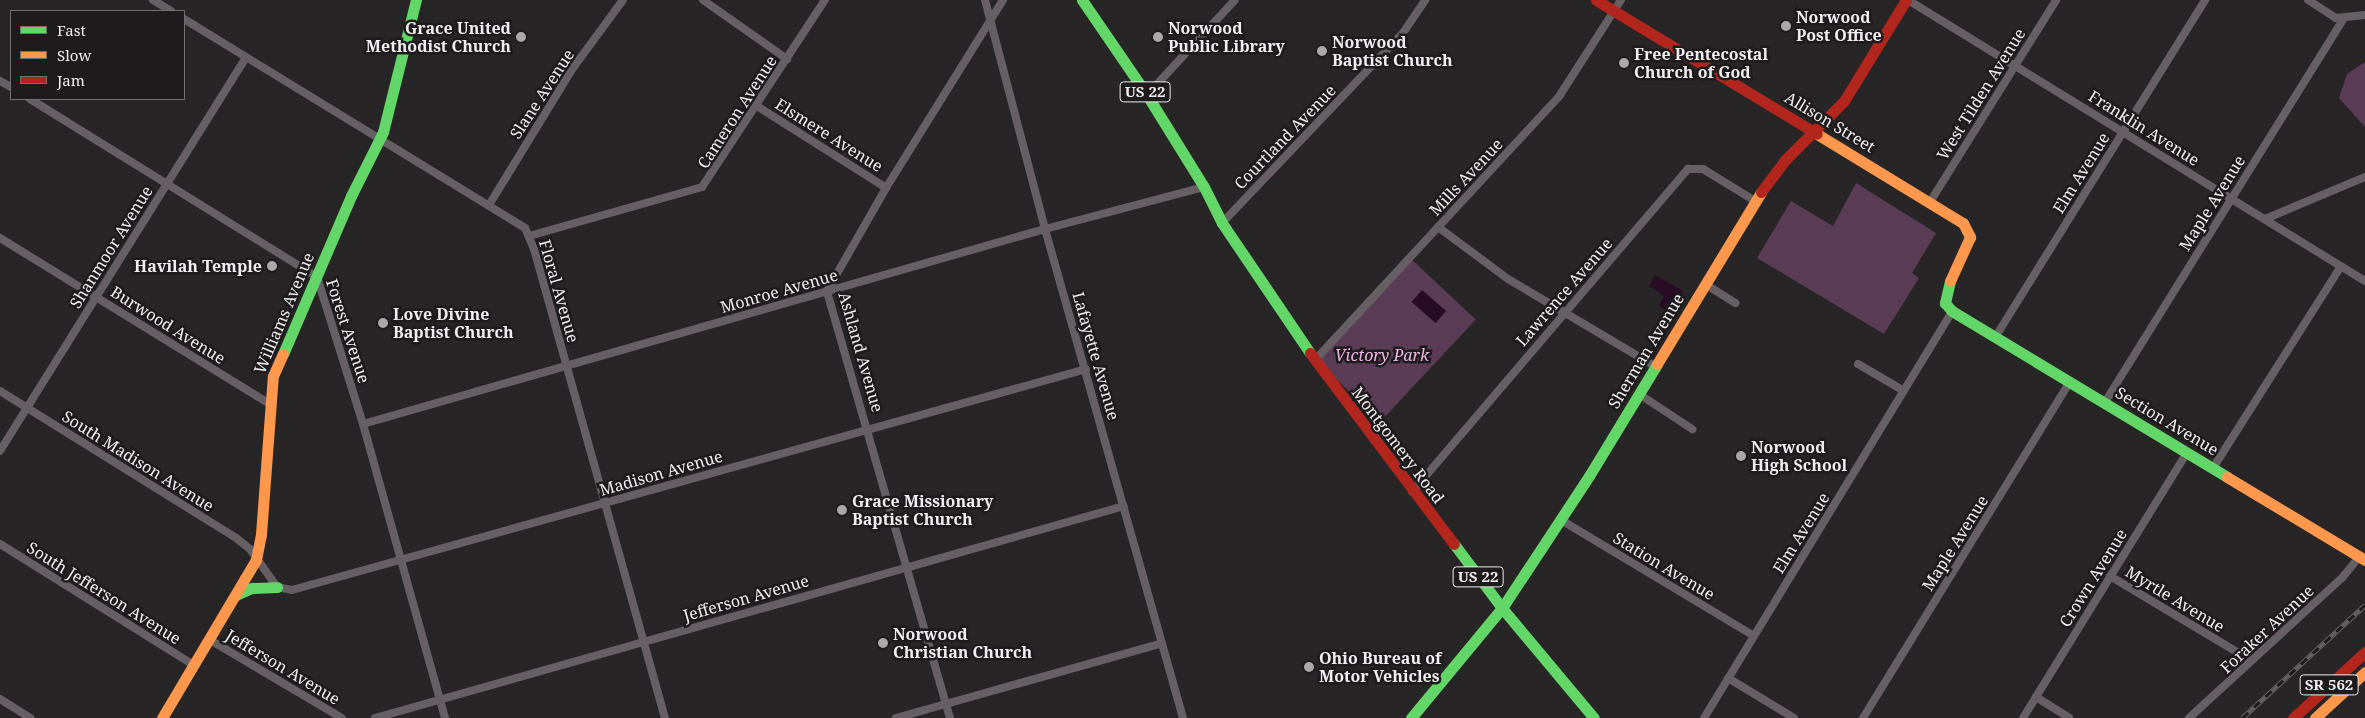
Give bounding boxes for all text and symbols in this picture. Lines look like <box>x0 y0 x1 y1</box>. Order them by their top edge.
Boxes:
place label: Norwood Post Office <box>1796 7 1882 45</box>
legend <box>10 10 185 100</box>
place label: Grace United Methodist Church <box>366 18 511 56</box>
place label: Norwood Public Library <box>1168 18 1285 56</box>
text: Fast <box>57 20 86 40</box>
marker: Norwood Post Office <box>1780 20 1792 32</box>
street label: West Tilden Avenue <box>1933 25 2029 163</box>
marker: Grace United Methodist Church <box>515 31 527 43</box>
marker: Norwood Public Library <box>1152 31 1164 43</box>
place label: Norwood Baptist Church <box>1332 32 1453 70</box>
place label: Free Pentecostal Church of God <box>1634 44 1768 82</box>
text: Slow <box>57 45 91 65</box>
marker: Norwood Baptist Church <box>1316 45 1328 57</box>
street label: Slane Avenue <box>506 46 578 142</box>
street label: Cameron Avenue <box>693 52 781 172</box>
marker: Free Pentecostal Church of God <box>1618 57 1630 69</box>
text: Jam <box>57 70 85 90</box>
road number: US 22 <box>1119 80 1171 104</box>
street label: Courtland Avenue <box>1230 81 1340 193</box>
street label: Franklin Avenue <box>2085 86 2203 170</box>
street label: Allison Street <box>1781 88 1879 156</box>
street label: Elsmere Avenue <box>772 94 886 176</box>
street label: Elm Avenue <box>2049 129 2113 217</box>
street label: Mills Avenue <box>1425 134 1507 220</box>
street label: Maple Avenue <box>2175 152 2249 254</box>
street label: Shanmoor Avenue <box>66 182 156 312</box>
street label: Lawrence Avenue <box>1512 234 1616 350</box>
street label: Floral Avenue <box>535 237 583 345</box>
street label: Williams Avenue <box>250 250 318 376</box>
place label: Havilah Temple <box>134 256 262 276</box>
marker: Havilah Temple <box>266 260 278 272</box>
street label: Monroe Avenue <box>718 265 840 317</box>
street label: Forest Avenue <box>322 277 374 385</box>
street label: Burwood Avenue <box>107 282 229 368</box>
street label: Ashland Avenue <box>835 290 887 414</box>
street label: Lafayette Avenue <box>1069 290 1123 422</box>
street label: Sherman Avenue <box>1604 290 1688 412</box>
place label: Love Divine Baptist Church <box>393 304 514 342</box>
marker: Love Divine Baptist Church <box>377 317 389 329</box>
park label: Victory Park <box>1335 345 1429 365</box>
street label: Montgomery Road <box>1348 383 1448 507</box>
street label: Section Avenue <box>2112 383 2222 459</box>
street label: South Madison Avenue <box>59 406 217 516</box>
place label: Norwood High School <box>1751 437 1847 475</box>
street label: Madison Avenue <box>597 446 725 500</box>
marker: Norwood High School <box>1735 450 1747 462</box>
street label: Elm Avenue <box>1769 489 1833 577</box>
place label: Grace Missionary Baptist Church <box>852 491 993 529</box>
street label: Maple Avenue <box>1918 492 1992 594</box>
marker: Grace Missionary Baptist Church <box>836 504 848 516</box>
street label: Crown Avenue <box>2055 525 2131 631</box>
street label: Station Avenue <box>1610 528 1718 604</box>
street label: South Jefferson Avenue <box>23 538 185 648</box>
street label: Myrtle Avenue <box>2122 562 2228 636</box>
road number: US 22 <box>1452 564 1504 590</box>
street label: Jefferson Avenue <box>681 571 811 625</box>
street label: Foraker Avenue <box>2216 581 2318 677</box>
place label: Norwood Christian Church <box>893 624 1032 662</box>
street label: Jefferson Avenue <box>222 625 344 709</box>
marker: Norwood Christian Church <box>877 637 889 649</box>
place label: Ohio Bureau of Motor Vehicles <box>1319 648 1442 686</box>
marker: Ohio Bureau of Motor Vehicles <box>1303 661 1315 673</box>
road number: SR 562 <box>2299 672 2359 698</box>

